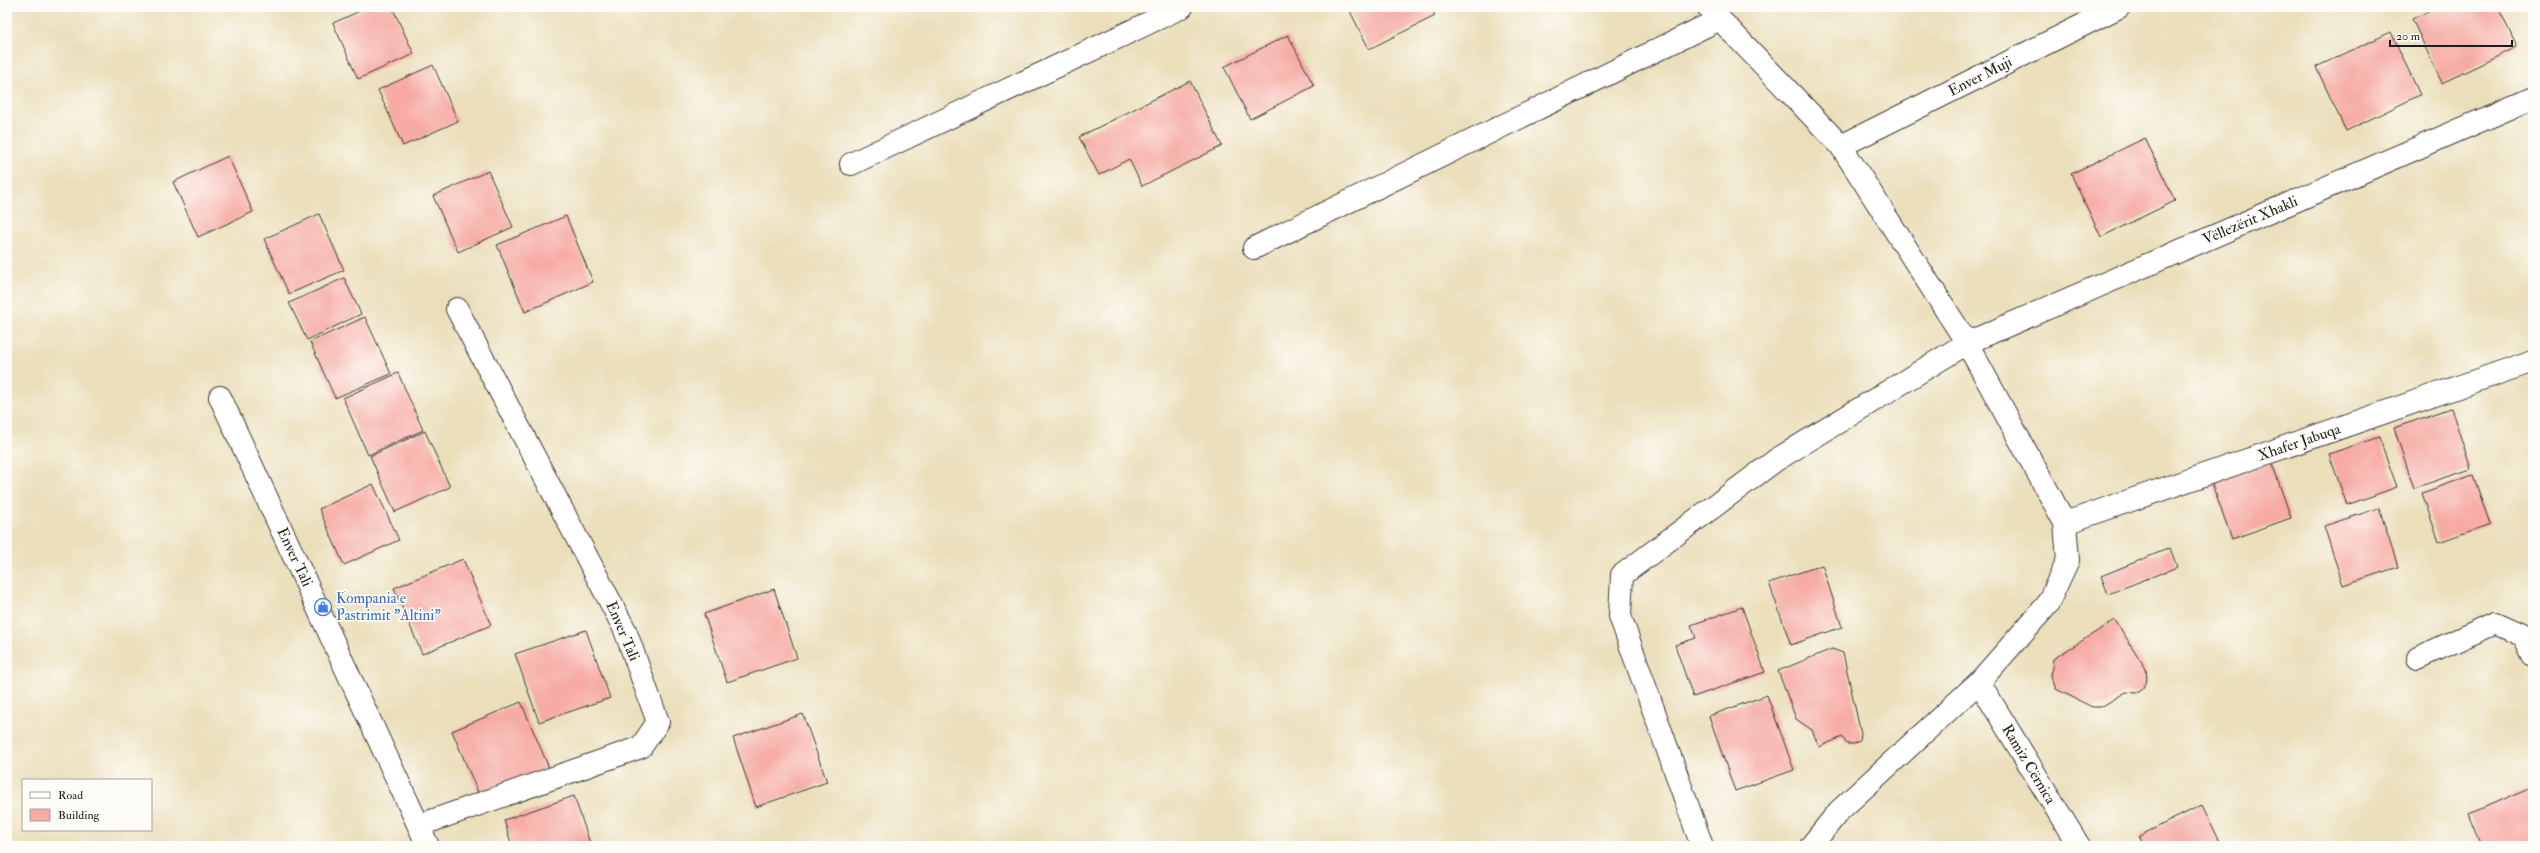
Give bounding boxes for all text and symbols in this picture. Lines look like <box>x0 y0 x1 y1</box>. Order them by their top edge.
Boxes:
scale bar <box>2390 22 2512 48</box>
text: 20 m <box>2396 29 2421 44</box>
street label: Enver Muji <box>1945 52 2015 101</box>
street label: Vëllezërit Xhakli <box>2200 192 2301 249</box>
street label: Xhafer Jabuqa <box>2255 419 2344 466</box>
street label: Enver Tali <box>273 525 317 590</box>
place label: Kompania e Pastrimit "Altini" <box>336 589 441 625</box>
shop icon: Kompania e Pastrimit "Altini" <box>313 597 333 617</box>
street label: Enver Tali <box>601 598 644 664</box>
street label: Ramiz Cërnica <box>1997 721 2060 808</box>
legend <box>22 779 152 831</box>
text: Road <box>58 788 83 803</box>
text: Building <box>58 808 101 823</box>

